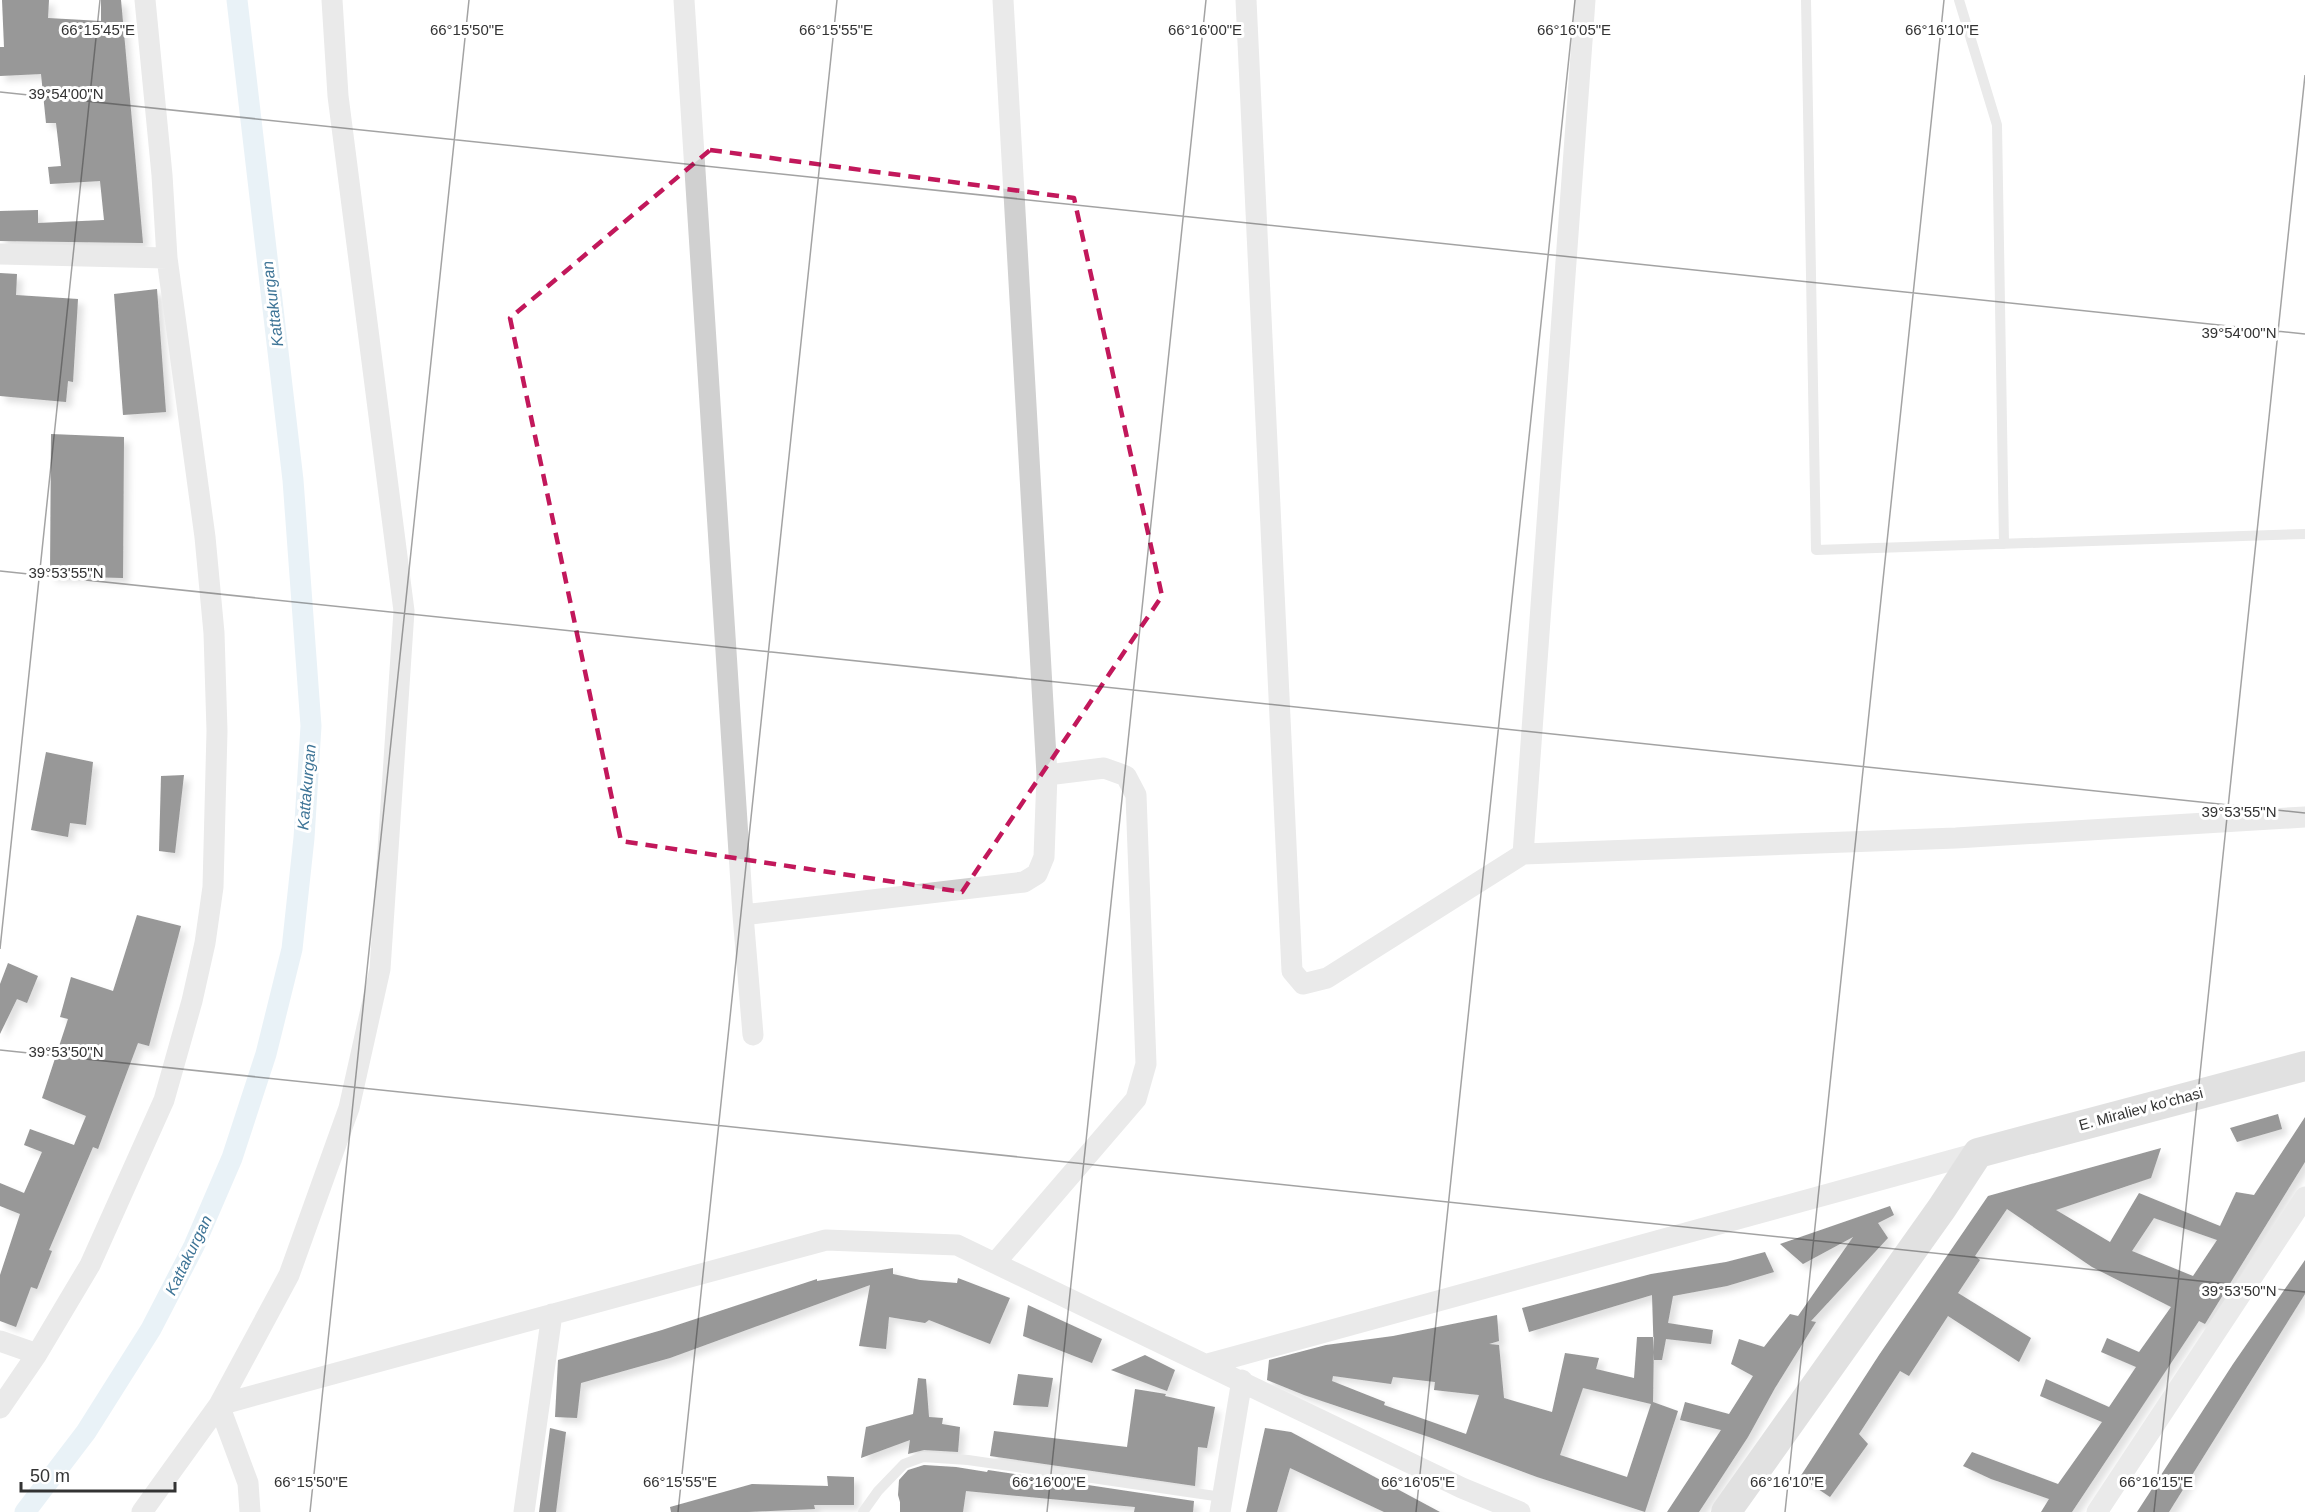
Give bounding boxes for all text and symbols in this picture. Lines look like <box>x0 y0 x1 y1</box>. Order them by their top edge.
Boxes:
text: 66°15'45"E <box>61 21 135 38</box>
text: 66°15'50"E <box>430 21 504 38</box>
text: 66°15'55"E <box>799 21 873 38</box>
text: 66°16'00"E <box>1168 21 1242 38</box>
text: 66°16'05"E <box>1537 21 1611 38</box>
text: 66°16'10"E <box>1905 21 1979 38</box>
text: 39°54'00"N <box>28 85 104 102</box>
water label: Kattakurgan <box>259 260 286 348</box>
text: 39°54'00"N <box>2201 324 2277 341</box>
text: 39°53'55"N <box>28 564 104 581</box>
water label: Kattakurgan <box>294 743 319 831</box>
text: 39°53'55"N <box>2201 803 2277 820</box>
text: 39°53'50"N <box>28 1043 104 1060</box>
street label: E. Miraliev ko'chasi <box>2077 1084 2205 1133</box>
water label: Kattakurgan <box>162 1213 215 1298</box>
text: 39°53'50"N <box>2201 1282 2277 1299</box>
scale bar <box>21 1455 176 1493</box>
text: 50 m <box>30 1466 70 1486</box>
text: 66°15'50"E <box>274 1473 348 1490</box>
text: 66°15'55"E <box>643 1473 717 1490</box>
text: 66°16'00"E <box>1012 1473 1086 1490</box>
text: 66°16'05"E <box>1381 1473 1455 1490</box>
text: 66°16'10"E <box>1750 1473 1824 1490</box>
text: 66°16'15"E <box>2119 1473 2193 1490</box>

